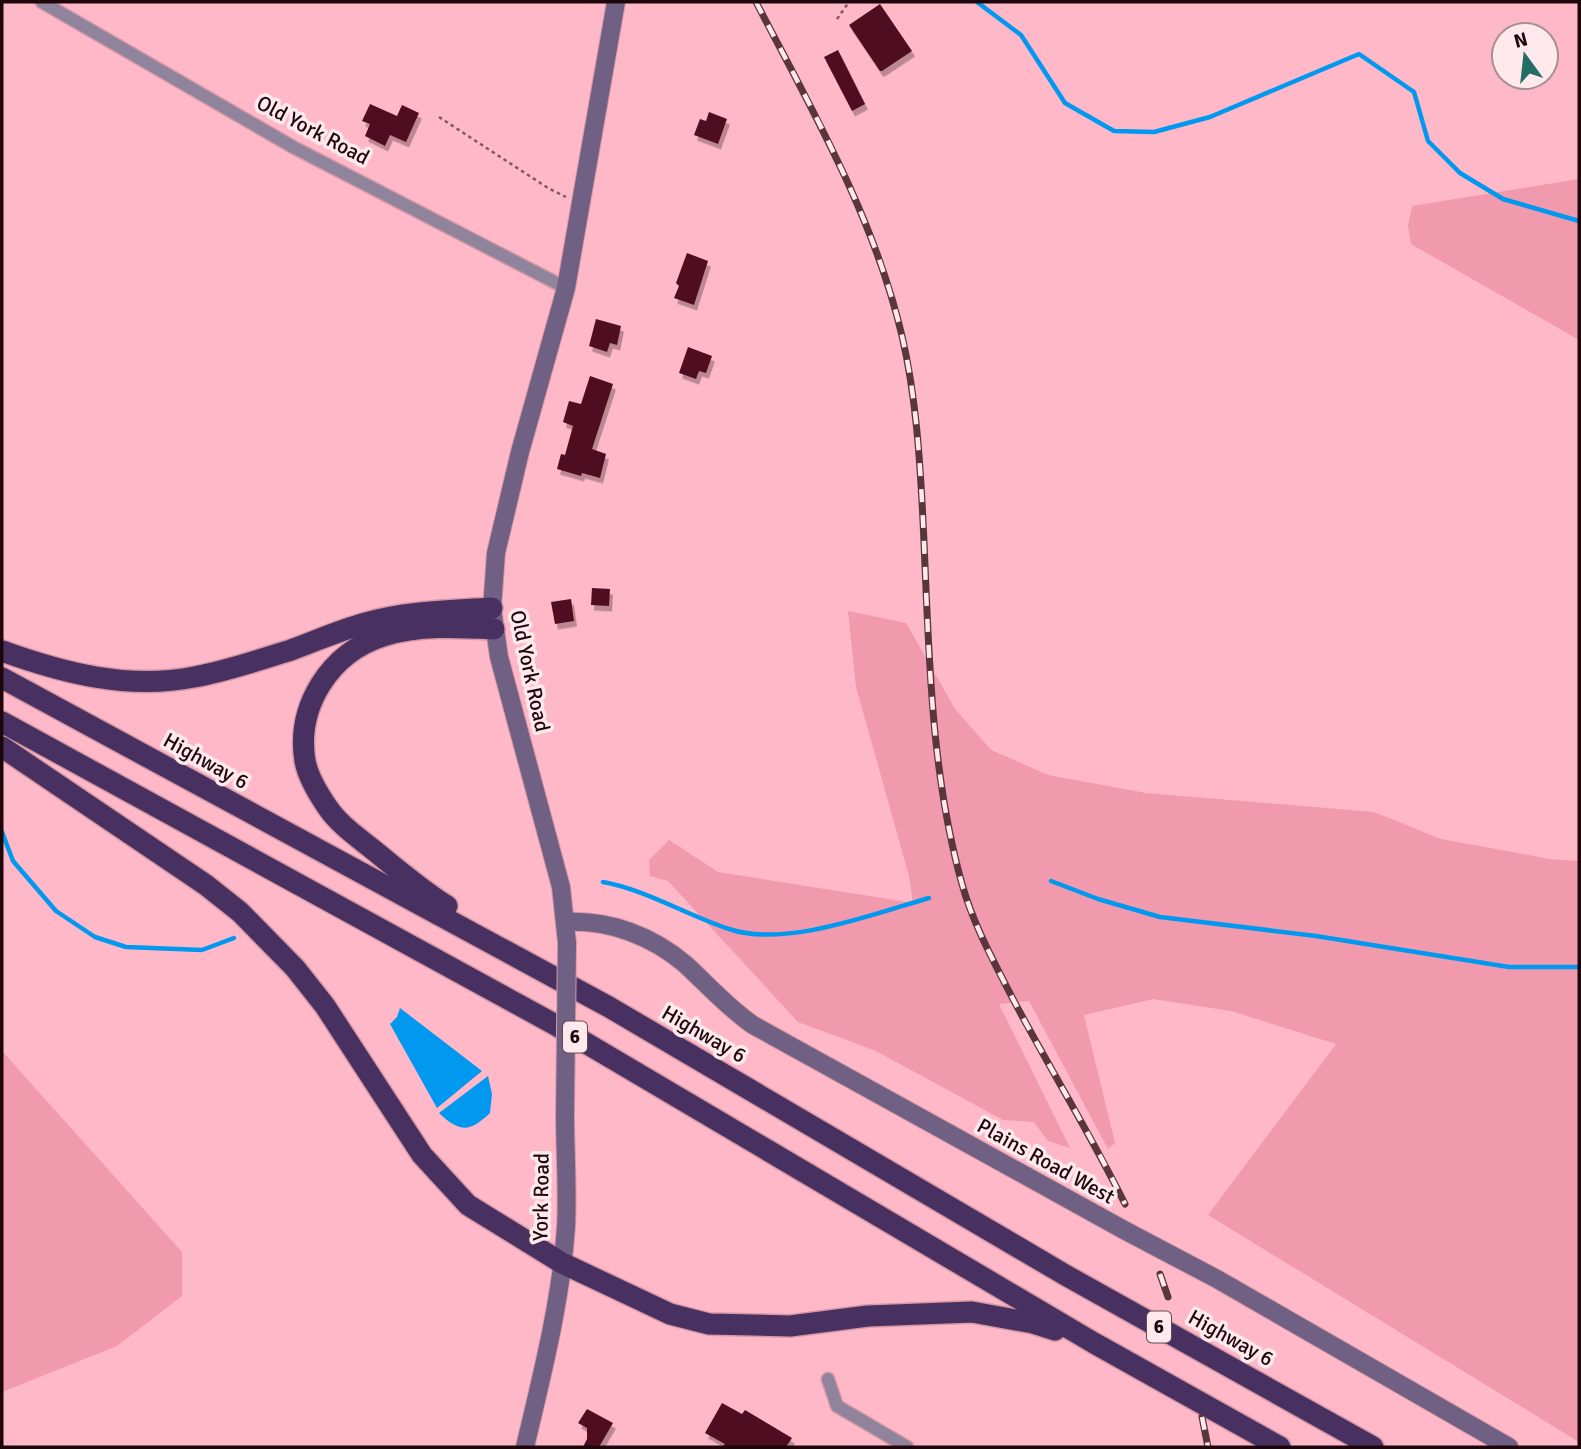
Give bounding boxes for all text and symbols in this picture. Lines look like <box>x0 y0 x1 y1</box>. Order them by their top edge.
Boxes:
north arrow <box>1490 21 1560 91</box>
text: N <box>1511 27 1530 54</box>
street label: Old York Road <box>252 89 374 171</box>
street label: Old York Road <box>504 608 556 734</box>
street label: Highway 6 <box>159 727 253 795</box>
street label: Highway 6 <box>657 999 751 1069</box>
road number: 6 <box>563 1021 587 1052</box>
street label: Plains Road West <box>973 1112 1119 1210</box>
street label: York Road <box>527 1153 555 1241</box>
street label: Highway 6 <box>1184 1304 1278 1372</box>
road number: 6 <box>1147 1312 1171 1343</box>

